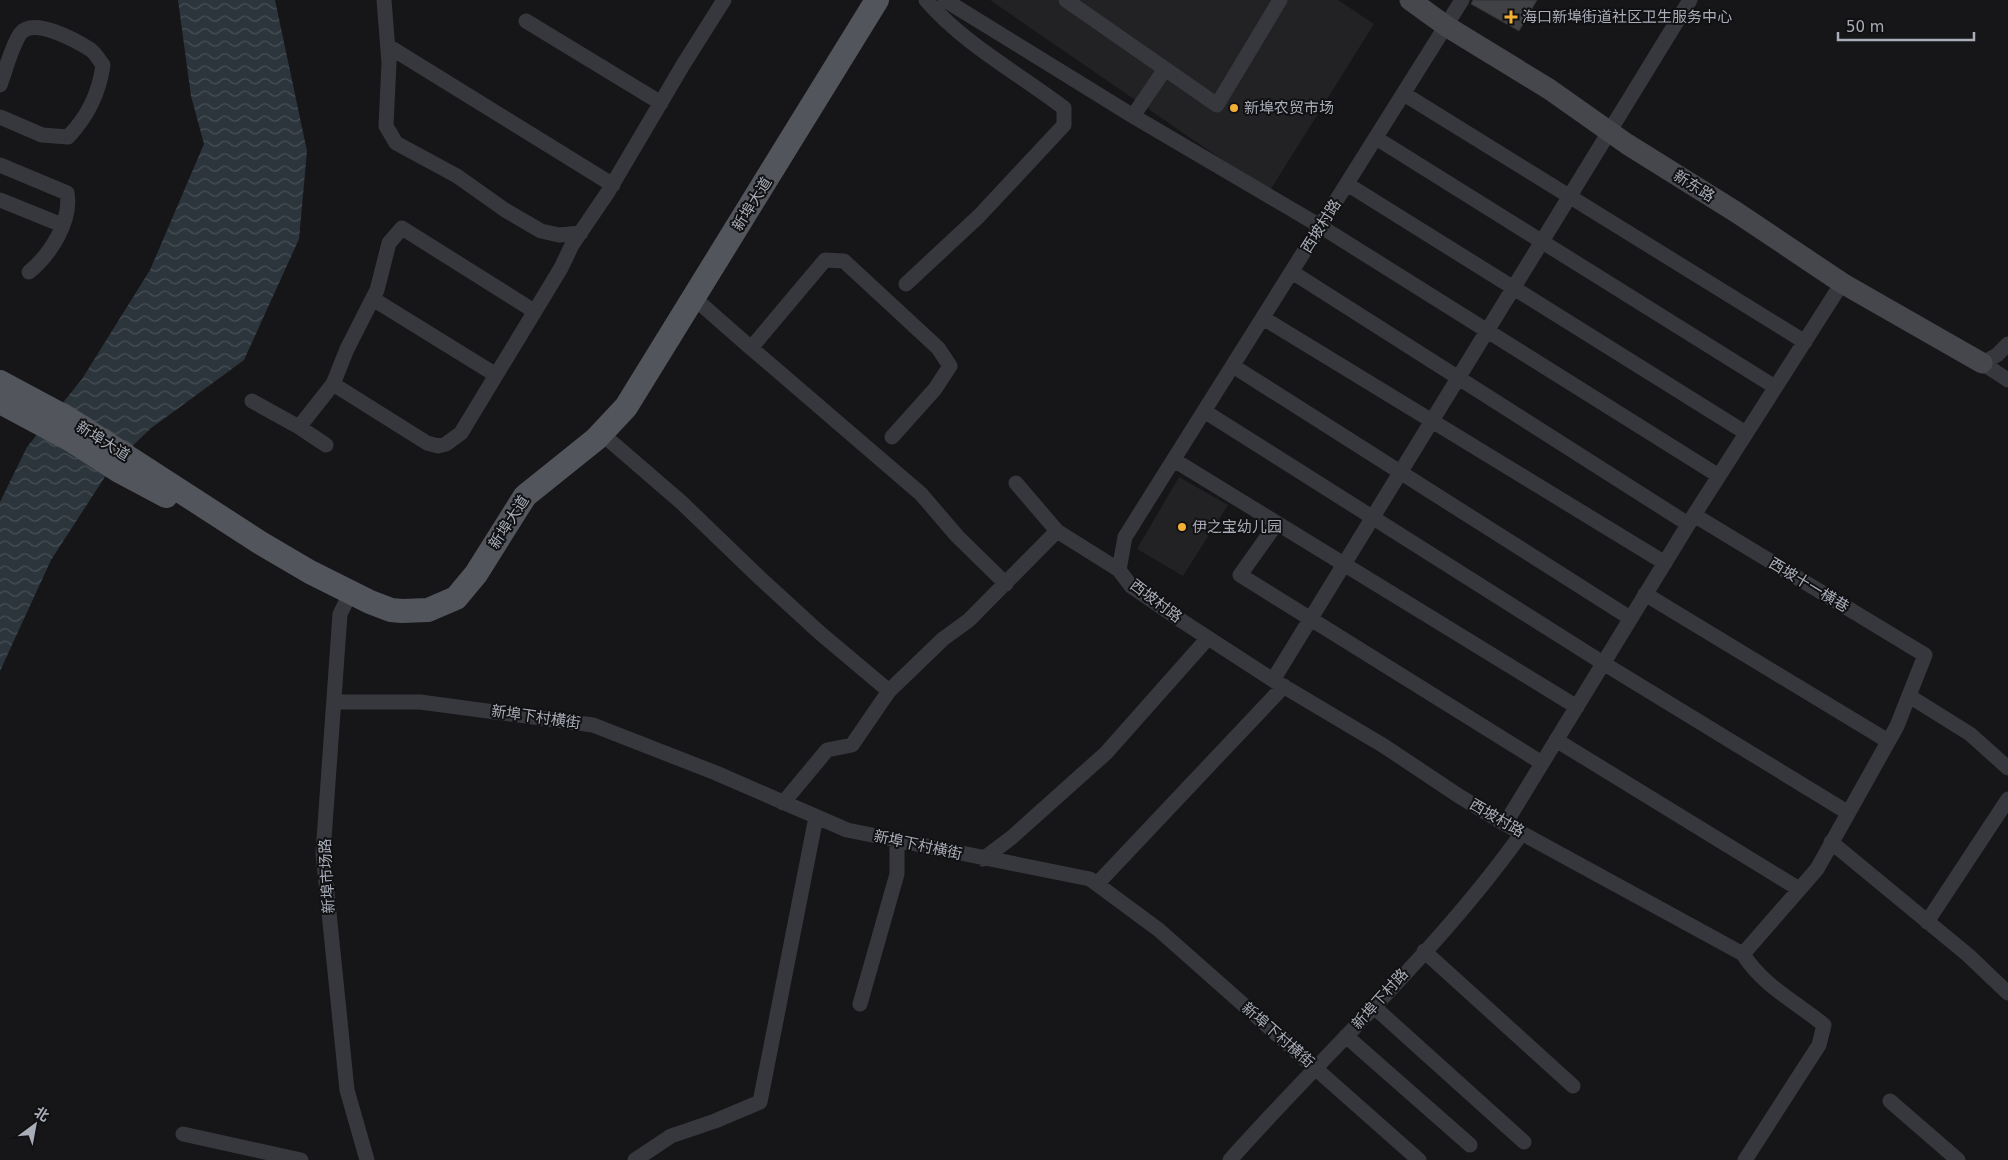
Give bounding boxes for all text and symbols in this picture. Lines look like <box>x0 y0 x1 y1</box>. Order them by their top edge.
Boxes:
place label: 海口新埠街道社区卫生服务中心 <box>1522 8 1732 26</box>
marker: 海口新埠街道社区卫生服务中心 <box>1504 10 1518 24</box>
scale bar <box>1838 10 1974 42</box>
text: 50 m <box>1846 18 1884 36</box>
place label: 新埠农贸市场 <box>1244 99 1334 117</box>
marker: 新埠农贸市场 <box>1228 102 1240 114</box>
street label: 新东路 <box>1670 166 1718 206</box>
street label: 新埠大道 <box>728 174 776 234</box>
street label: 西坡村路 <box>1297 196 1345 256</box>
street label: 新埠大道 <box>73 417 133 465</box>
street label: 新埠大道 <box>485 492 533 552</box>
place label: 伊之宝幼儿园 <box>1192 518 1282 536</box>
marker: 伊之宝幼儿园 <box>1176 521 1188 533</box>
street label: 西坡十一横巷 <box>1766 554 1852 616</box>
street label: 西坡村路 <box>1127 576 1185 626</box>
street label: 新埠下村横街 <box>490 702 582 732</box>
street label: 西坡村路 <box>1467 795 1527 841</box>
street label: 新埠下村横街 <box>872 827 964 863</box>
street label: 新埠市场路 <box>316 838 338 914</box>
street label: 新埠下村路 <box>1348 965 1412 1033</box>
street label: 新埠下村横街 <box>1238 999 1318 1071</box>
north arrow <box>10 1100 60 1150</box>
text: 北 <box>32 1103 52 1124</box>

